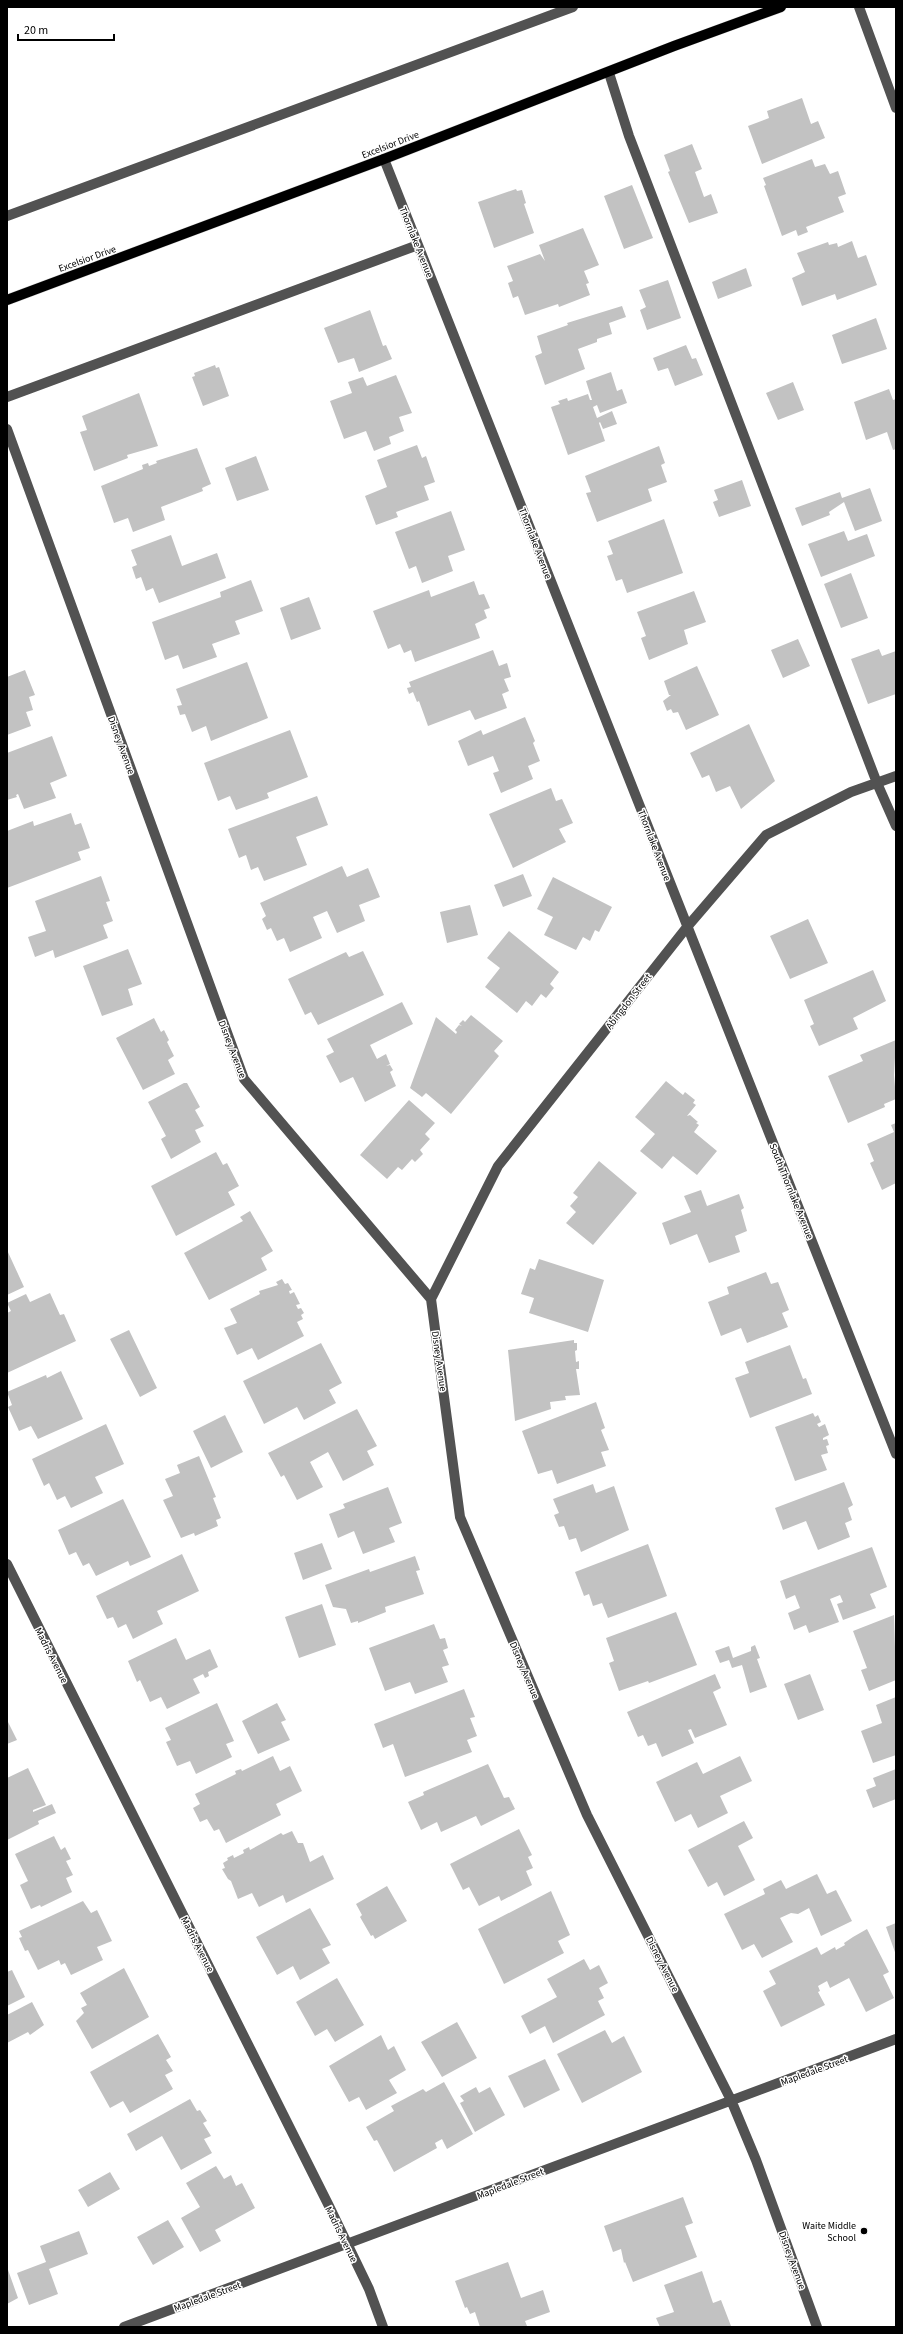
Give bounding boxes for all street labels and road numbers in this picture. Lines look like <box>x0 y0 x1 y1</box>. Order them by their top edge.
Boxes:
street label: Excelsior Drive <box>360 128 421 162</box>
street label: Thornlake Avenue <box>395 205 437 280</box>
street label: Excelsior Drive <box>57 242 118 276</box>
street label: Thornlake Avenue <box>515 506 555 581</box>
street label: Disney Avenue <box>104 714 138 776</box>
street label: Thornlake Avenue <box>634 808 674 883</box>
street label: Abingdon Street <box>603 970 655 1032</box>
street label: Disney Avenue <box>215 1018 250 1080</box>
street label: South Thornlake Avenue <box>765 1141 817 1241</box>
street label: Disney Avenue <box>428 1330 450 1392</box>
street label: Madris Avenue <box>31 1625 71 1686</box>
street label: Disney Avenue <box>506 1640 542 1701</box>
street label: Madris Avenue <box>177 1914 217 1975</box>
street label: Disney Avenue <box>642 1934 682 1995</box>
street label: Mapledale Street <box>779 2052 850 2090</box>
street label: Mapledale Street <box>475 2165 546 2203</box>
street label: Madris Avenue <box>321 2204 361 2265</box>
street label: Disney Avenue <box>775 2229 809 2291</box>
street label: Mapledale Street <box>172 2278 243 2316</box>

